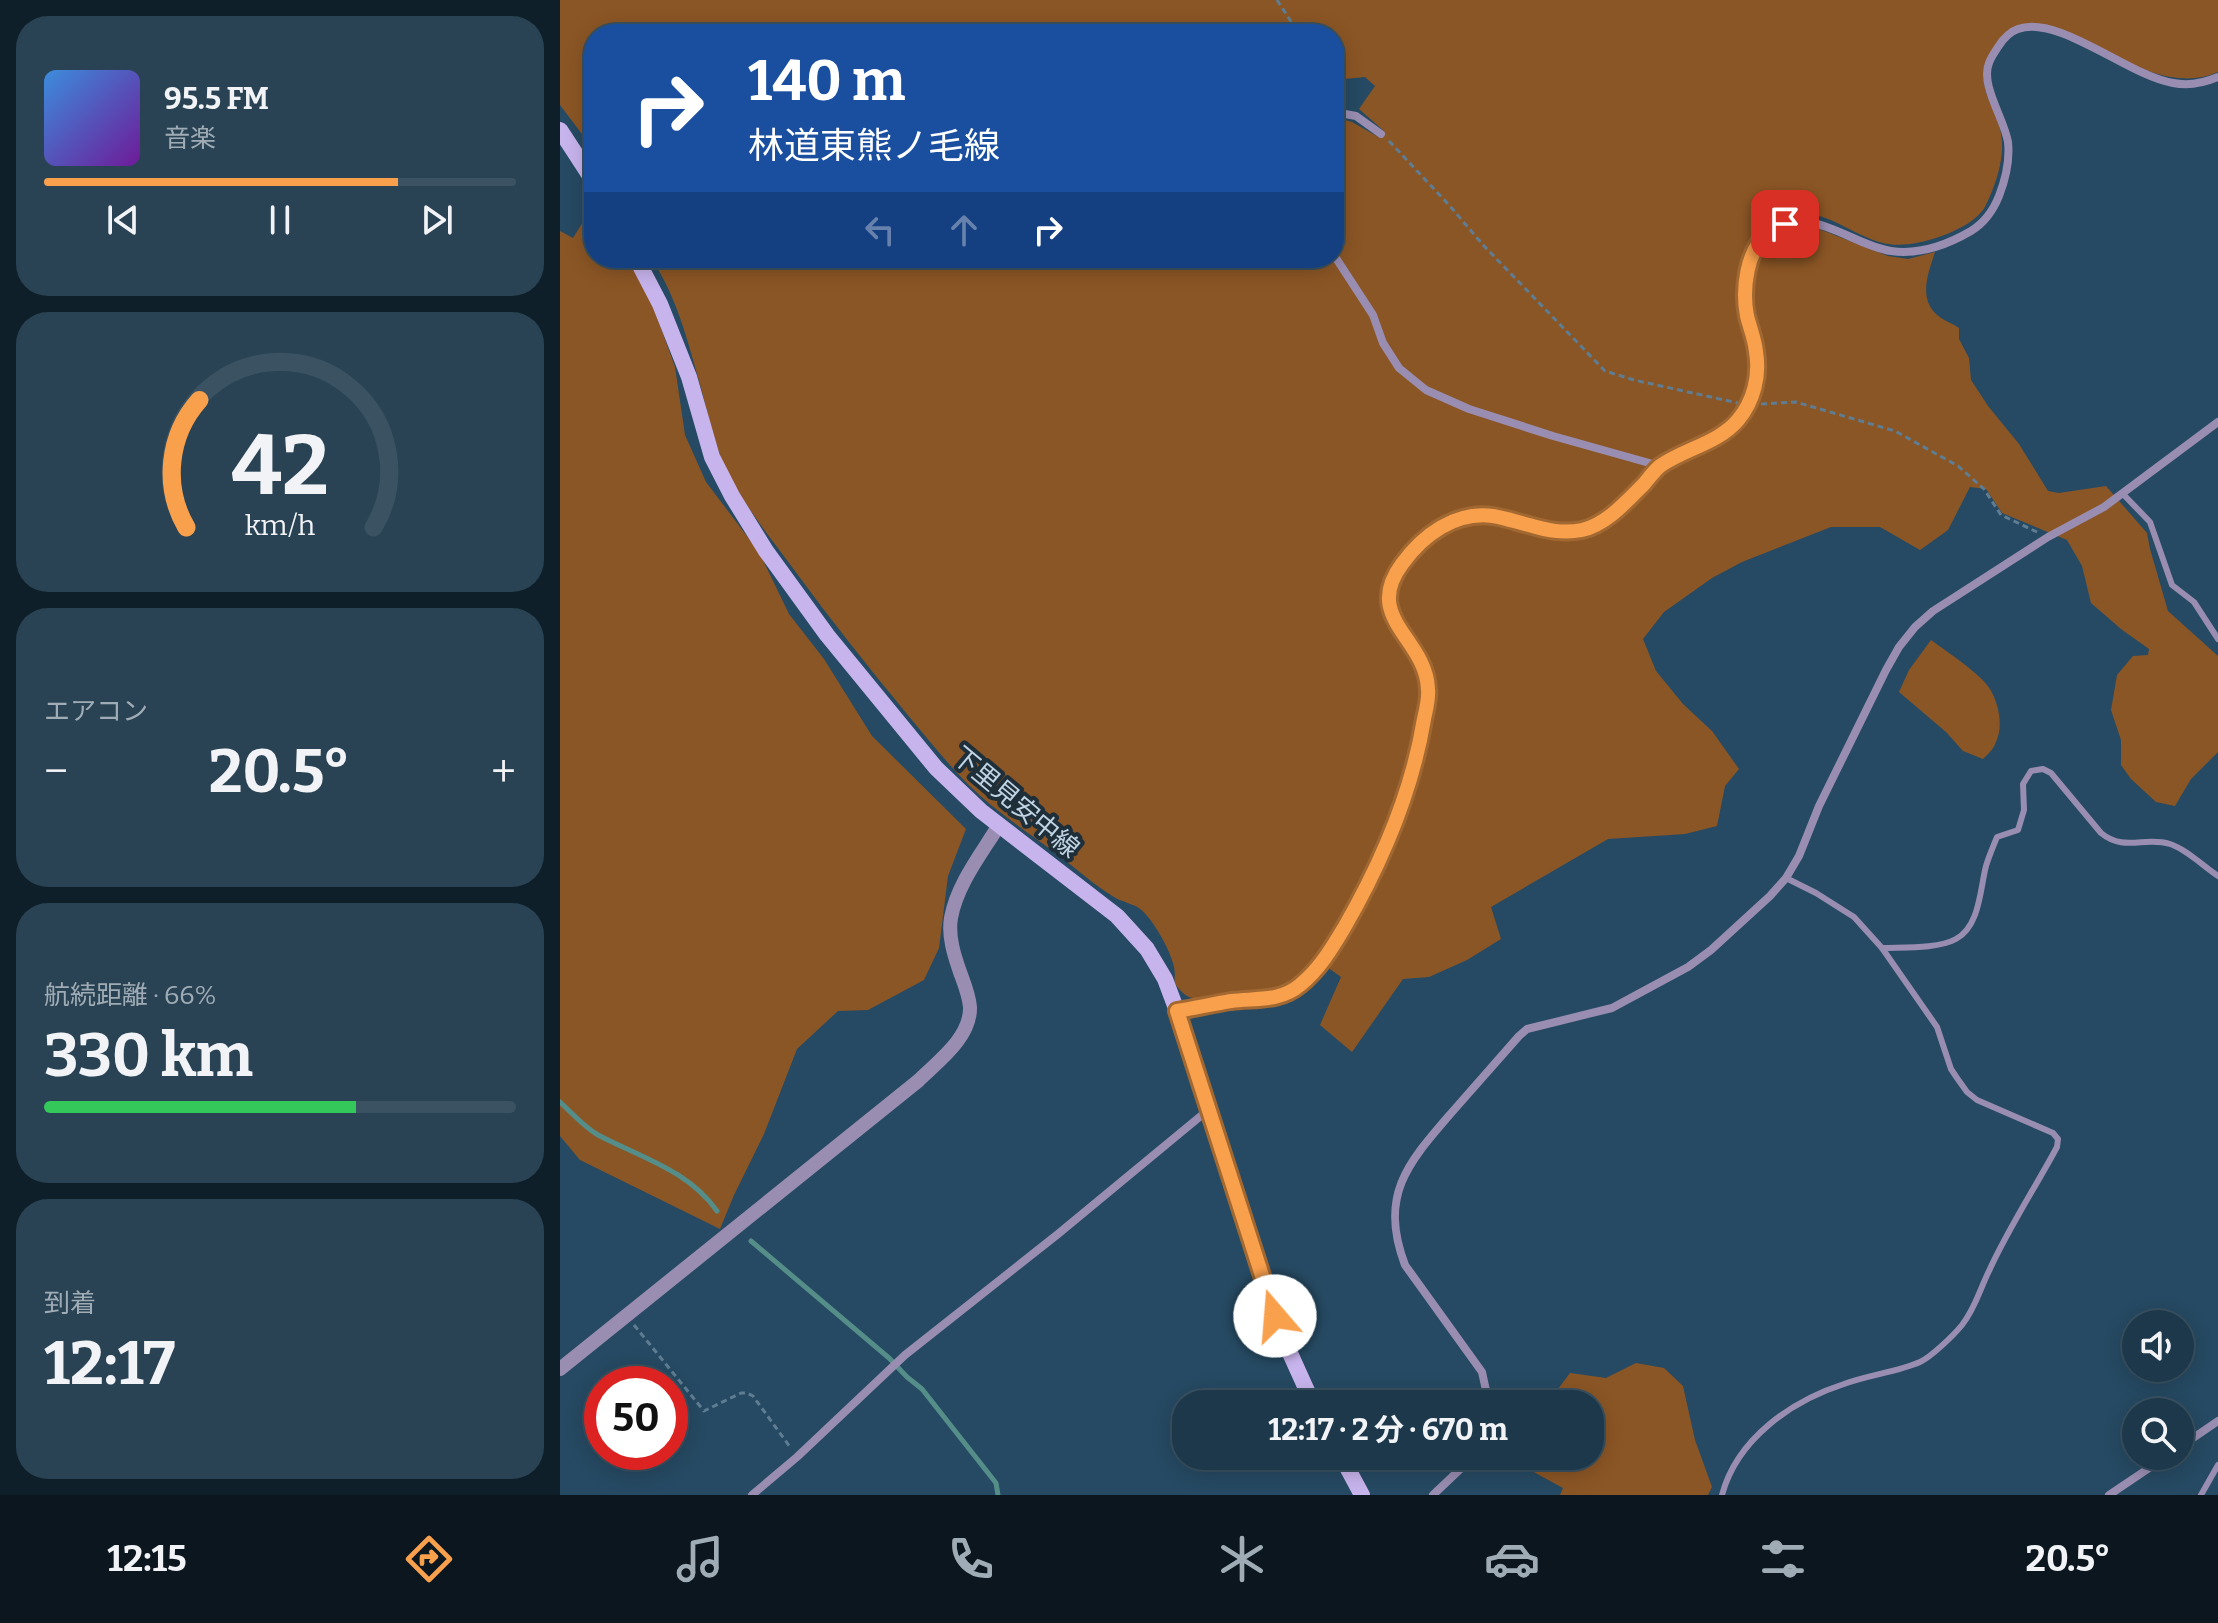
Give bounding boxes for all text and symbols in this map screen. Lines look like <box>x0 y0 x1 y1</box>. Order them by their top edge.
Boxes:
text: 140 m <box>748 48 905 115</box>
icon: right <box>616 56 720 160</box>
text: 95.5 FM <box>164 81 269 117</box>
text: 音楽 <box>164 123 216 154</box>
text: 林道東熊ノ毛線 <box>748 124 1000 168</box>
pin <box>1751 190 1819 258</box>
icon: previous <box>101 198 145 242</box>
icon: pause <box>258 198 302 242</box>
icon: next <box>415 198 459 242</box>
icon: arrive <box>1763 202 1807 246</box>
icon: left <box>858 208 902 252</box>
icon: ahead <box>942 208 986 252</box>
icon: right <box>1026 208 1070 252</box>
text: 42 <box>231 415 329 515</box>
text: km/h <box>245 508 316 543</box>
text: エアコン <box>44 696 148 727</box>
text: 20.5° <box>209 736 350 808</box>
street label: 下里見安中線 <box>946 740 1085 864</box>
text: − <box>44 745 68 798</box>
text: + <box>491 745 516 798</box>
text: 航続距離 · 66% <box>44 980 216 1011</box>
text: 330 km <box>44 1020 253 1092</box>
position arrow <box>1233 1274 1317 1358</box>
text: 到着 <box>44 1288 96 1319</box>
map controls <box>2122 1310 2194 1470</box>
button: sound <box>2122 1310 2194 1382</box>
text: 12:17 <box>44 1328 175 1400</box>
speed limit sign: 50 <box>584 1366 688 1470</box>
button: search <box>2122 1398 2194 1470</box>
text: 12:17 · 2 分 · 670 m <box>1268 1412 1508 1448</box>
icon: directions <box>401 1531 457 1587</box>
icon: music <box>672 1531 728 1587</box>
icon: phone <box>943 1531 999 1587</box>
icon: climate <box>1214 1531 1270 1587</box>
icon: car <box>1484 1531 1540 1587</box>
icon: filters <box>1755 1531 1811 1587</box>
text: 12:15 <box>107 1537 187 1581</box>
text: 20.5° <box>2026 1537 2111 1581</box>

